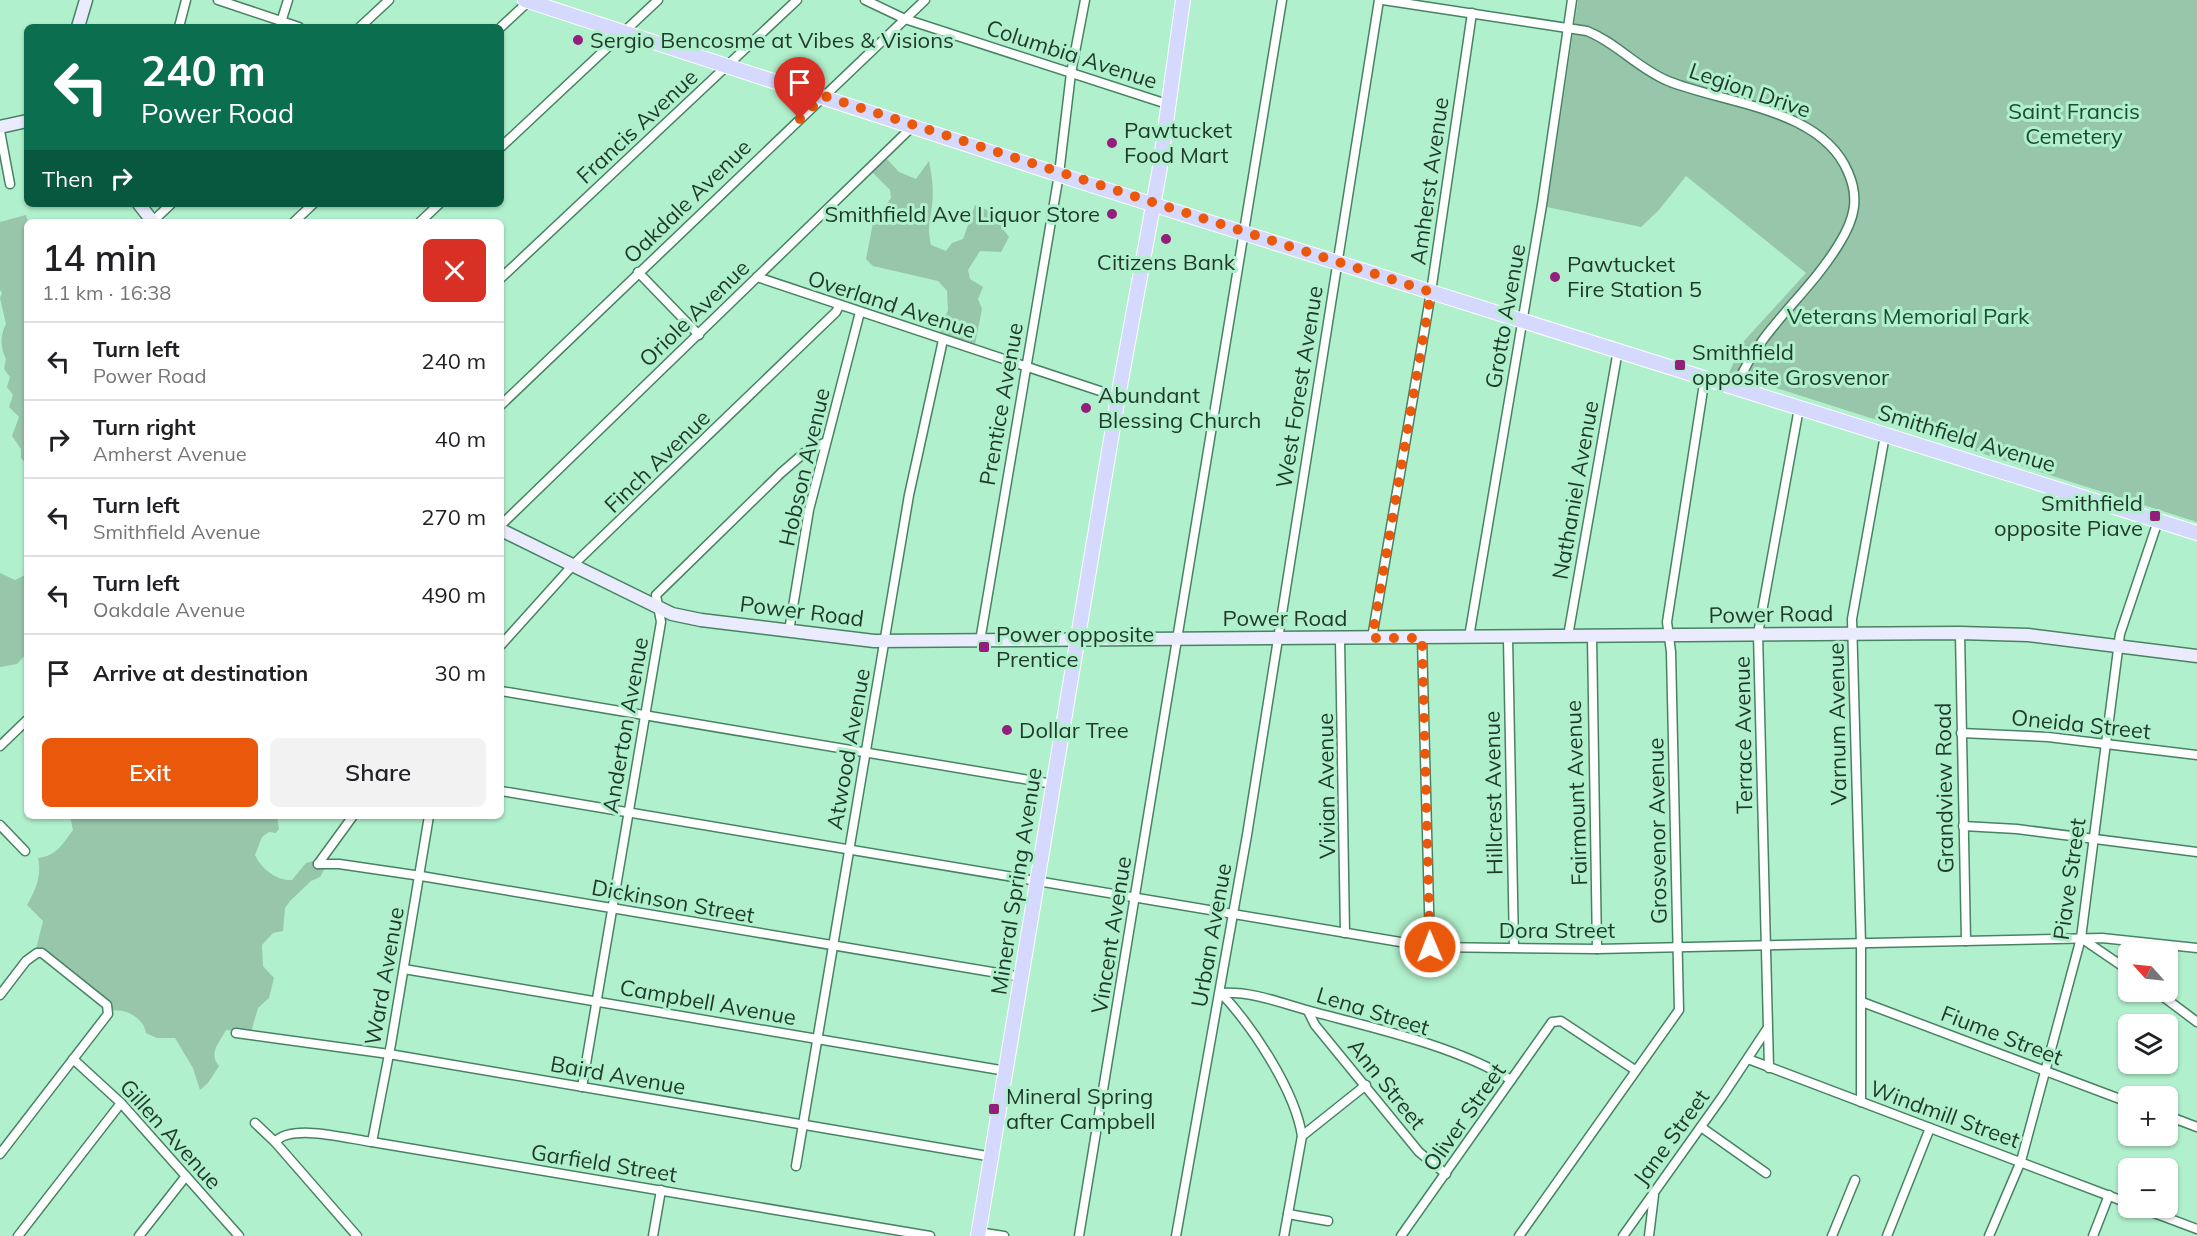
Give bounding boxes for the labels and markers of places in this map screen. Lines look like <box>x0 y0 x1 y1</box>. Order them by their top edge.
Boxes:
place label: Sergio Bencosme at Vibes & Visions <box>590 26 954 54</box>
marker: Sergio Bencosme at Vibes & Visions <box>571 33 585 47</box>
pin <box>774 57 825 119</box>
place label: Pawtucket Food Mart <box>1124 116 1232 169</box>
marker: Pawtucket Food Mart <box>1105 136 1119 150</box>
place label: Smithfield Ave Liquor Store <box>825 200 1100 228</box>
marker: Smithfield Ave Liquor Store <box>1105 207 1119 221</box>
marker: Citizens Bank <box>1159 232 1173 246</box>
place label: Citizens Bank <box>1097 248 1236 276</box>
place label: Pawtucket Fire Station 5 <box>1567 250 1702 303</box>
marker: Pawtucket Fire Station 5 <box>1548 270 1562 284</box>
place label: Smithfield opposite Grosvenor <box>1692 338 1889 391</box>
marker: Smithfield opposite Grosvenor <box>1673 358 1687 372</box>
place label: Abundant Blessing Church <box>1098 381 1261 434</box>
marker: Abundant Blessing Church <box>1079 401 1093 415</box>
place label: Smithfield opposite Piave <box>1994 489 2143 542</box>
marker: Smithfield opposite Piave <box>2148 509 2162 523</box>
place label: Power opposite Prentice <box>996 620 1154 673</box>
marker: Power opposite Prentice <box>977 640 991 654</box>
place label: Dollar Tree <box>1019 716 1129 744</box>
marker: Dollar Tree <box>1000 723 1014 737</box>
place label: Mineral Spring after Campbell <box>1006 1082 1155 1135</box>
marker: Mineral Spring after Campbell <box>987 1102 1001 1116</box>

